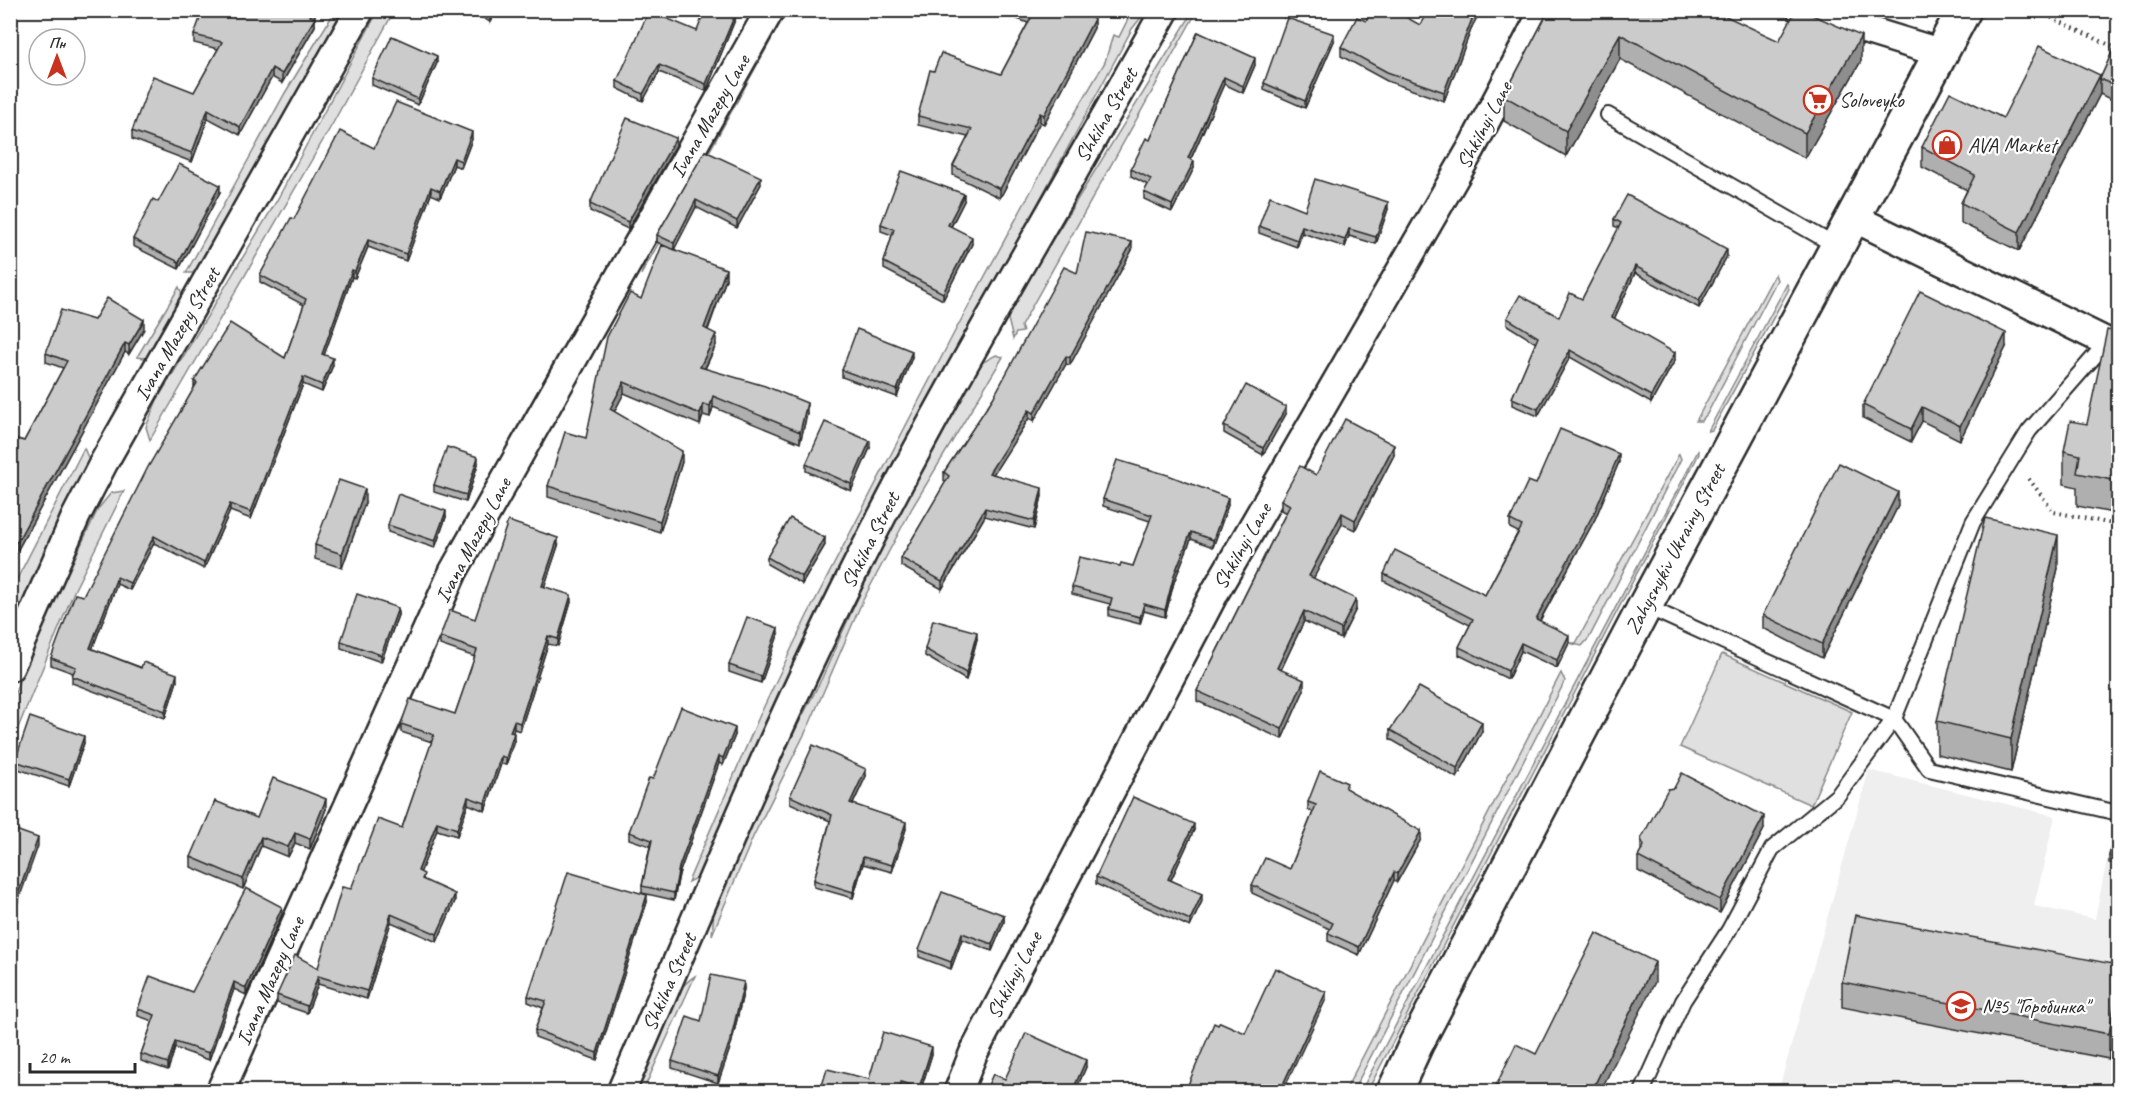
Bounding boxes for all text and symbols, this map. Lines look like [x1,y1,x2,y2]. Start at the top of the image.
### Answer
north arrow [27,27,87,87]
text: Пн [49,33,66,53]
street label: Ivana Mazepy Lane [664,49,756,182]
street label: Shkilna Street [1069,62,1144,166]
street label: Shkilnyi Lane [1450,75,1519,173]
supermarket icon: Soloveyko [1802,84,1834,116]
place label: Soloveyko [1839,87,1905,113]
shop icon: AVA Market [1931,129,1963,161]
place label: AVA Market [1968,132,2059,158]
street label: Ivana Mazepy Street [128,261,227,405]
street label: Zahysnykiv Ukrainy Street [1619,458,1732,639]
street label: Ivana Mazepy Lane [429,472,517,607]
street label: Shkilna Street [835,486,906,592]
street label: Shkilnyi Lane [1207,496,1278,594]
street label: Ivana Mazepy Lane [230,912,310,1049]
street label: Shkilnyi Lane [980,925,1049,1023]
street label: Shkilna Street [636,927,703,1035]
school or university icon: №5 "Горобинка" [1945,990,1977,1022]
place label: №5 "Горобинка" [1982,993,2093,1019]
scale bar [30,1036,135,1074]
text: 20 m [39,1046,72,1068]

